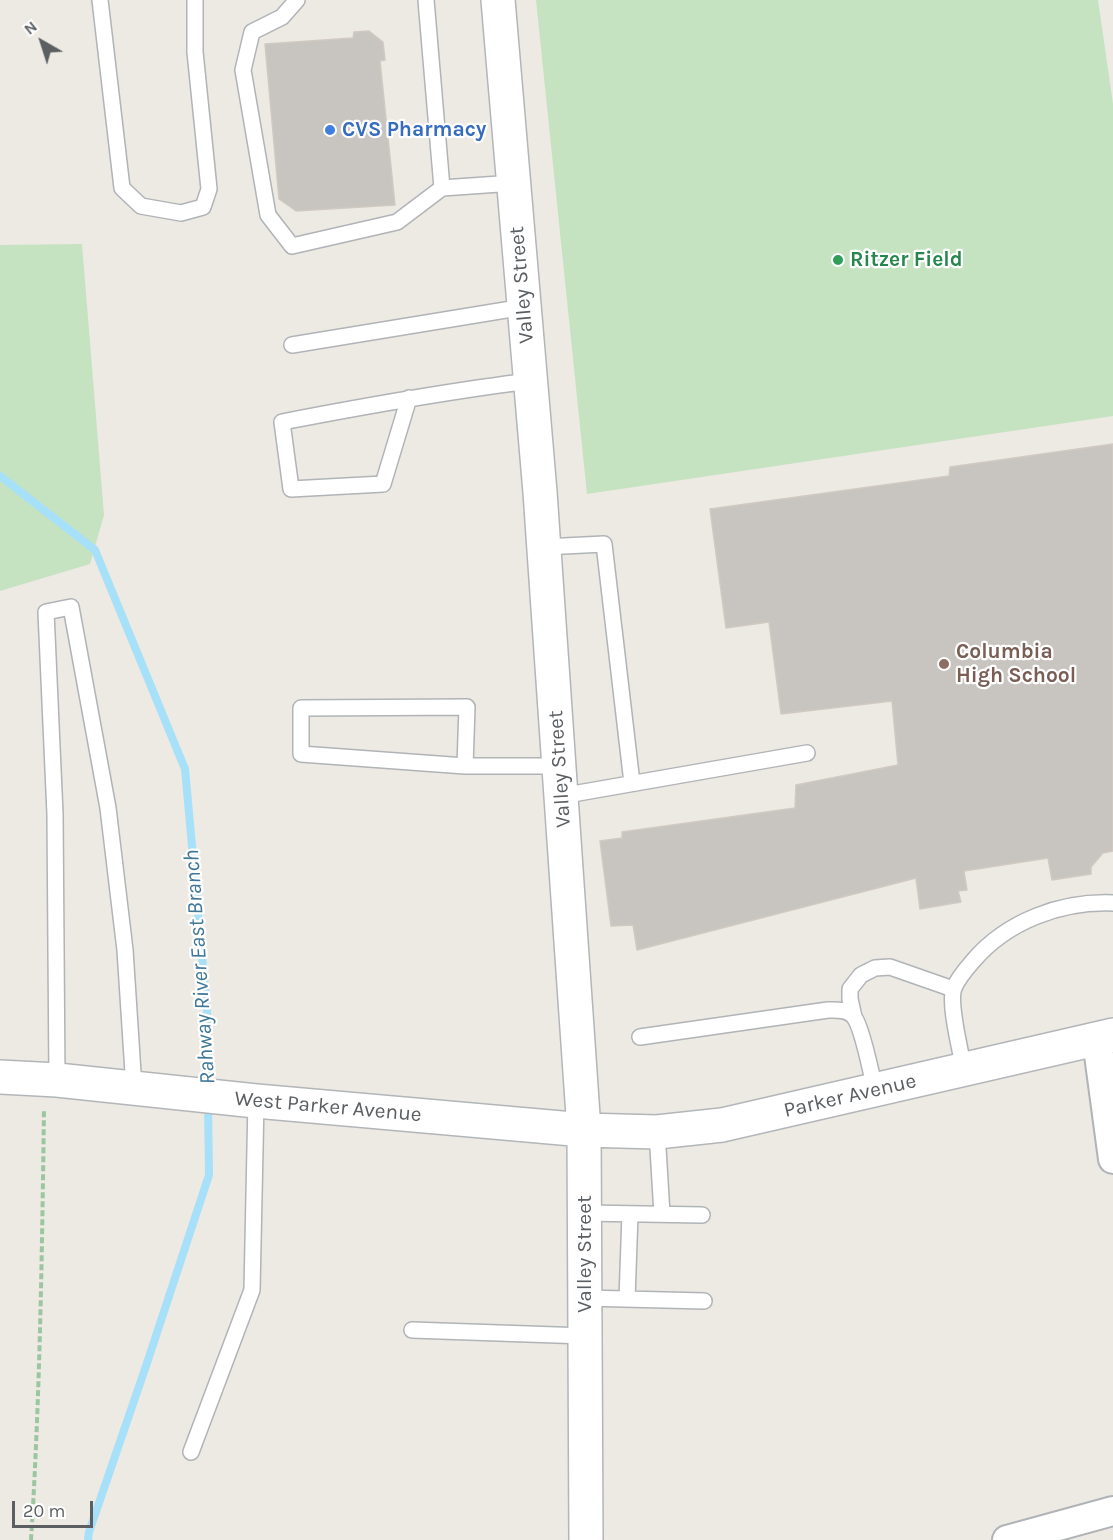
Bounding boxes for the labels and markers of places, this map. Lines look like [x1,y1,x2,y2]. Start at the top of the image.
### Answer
place label: CVS Pharmacy [342,117,486,143]
marker: CVS Pharmacy [323,123,337,137]
place label: Ritzer Field [850,247,963,273]
marker: Ritzer Field [831,253,845,267]
place label: Columbia High School [956,639,1076,689]
marker: Columbia High School [937,657,951,671]

